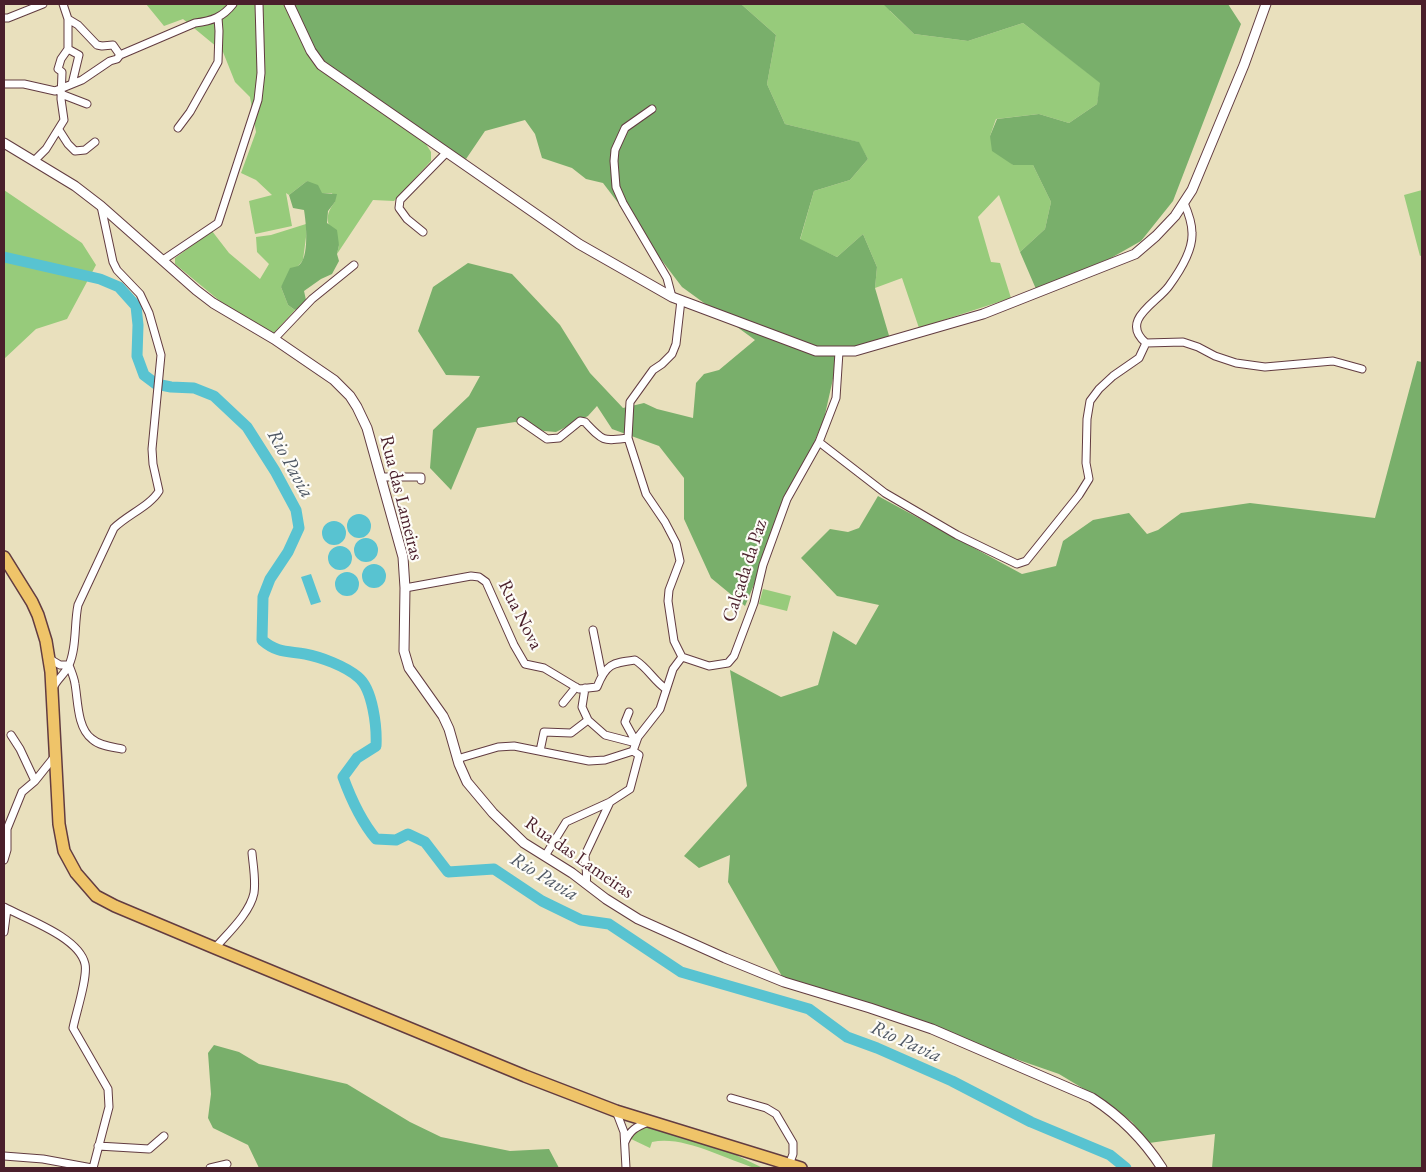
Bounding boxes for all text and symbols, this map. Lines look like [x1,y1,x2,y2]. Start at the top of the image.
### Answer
water label: Rio Pavia [261,425,319,503]
street label: Rua das Lameiras [374,433,428,563]
street label: Calçada da Paz [718,517,772,625]
street label: Rua Nova [493,577,547,653]
street label: Rua das Lameiras [520,812,638,904]
water label: Rio Pavia [506,847,582,907]
water label: Rio Pavia [867,1016,945,1068]

